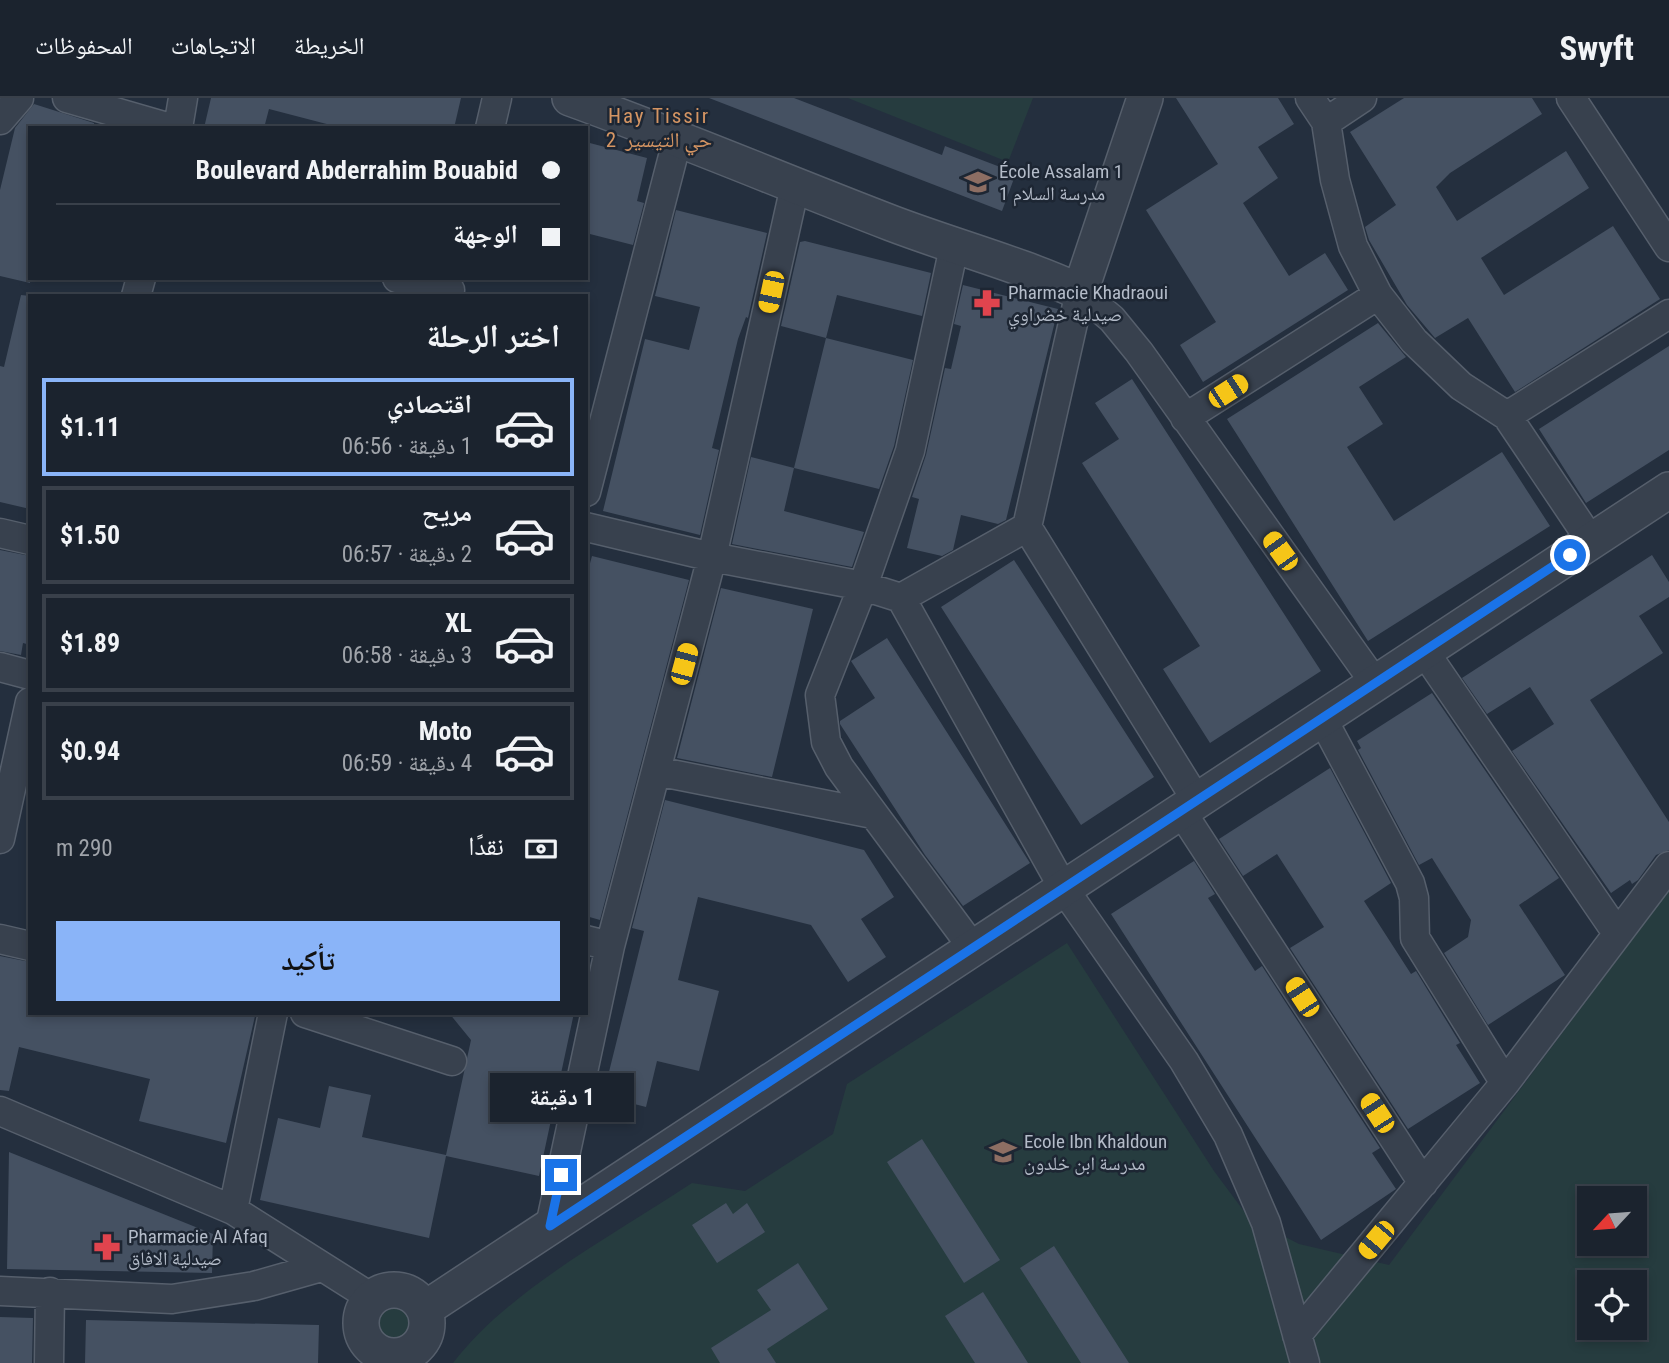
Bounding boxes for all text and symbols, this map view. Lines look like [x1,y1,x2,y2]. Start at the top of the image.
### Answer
text: Swyft [1559,29,1634,68]
text: المحفوظات [35,32,133,60]
text: الاتجاهات [171,32,256,60]
text: الخريطة [294,32,365,60]
district label: Hay Tissir 2 حي التيسير [606,104,712,156]
text: Boulevard Abderrahim Bouabid [196,155,518,185]
place label: École Assalam 1 مدرسة السلام 1 [999,160,1123,207]
school or university icon: École Assalam 1 مدرسة السلام 1 [963,167,993,197]
text: الوجهة [453,219,518,249]
car [757,269,786,315]
place label: Pharmacie Khadraoui صيدلية خضراوي [1008,281,1168,330]
pharmacy icon: Pharmacie Khadraoui صيدلية خضراوي [972,288,1002,318]
text: اختر الرحلة [426,317,560,355]
car [1205,371,1252,411]
text: اقتصادي [387,389,472,419]
icon: car [493,396,556,459]
text: $1.11 [60,412,120,442]
text: 1 دقيقة · 06:56 [342,433,472,460]
text: مريح [422,497,472,527]
icon: car [493,504,556,567]
text: $1.50 [60,520,120,550]
car [1260,528,1301,574]
route start [1554,539,1586,571]
text: 2 دقيقة · 06:57 [342,541,472,568]
text: XL [445,608,472,638]
icon: car [493,612,556,675]
text: $1.89 [60,628,120,658]
car [669,641,700,687]
text: 3 دقيقة · 06:58 [342,642,472,669]
text: Moto [419,716,472,746]
icon: car [493,720,556,783]
text: $0.94 [60,736,120,766]
text: 4 دقيقة · 06:59 [342,750,472,777]
icon: cash [522,830,560,868]
text: نقدًا [468,831,504,861]
text: 290 m [56,835,113,862]
button: تأكيد [56,921,560,1001]
car [1282,974,1323,1020]
callout: 1 دقيقة [489,1074,633,1122]
text: 1 دقيقة [529,1084,595,1111]
car [1357,1090,1398,1136]
place label: Ecole Ibn Khaldoun مدرسة ابن خلدون [1024,1130,1167,1175]
school or university icon: Ecole Ibn Khaldoun مدرسة ابن خلدون [988,1137,1018,1167]
route end [545,1159,577,1191]
north arrow [1577,1186,1647,1256]
map controls [1577,1186,1647,1340]
car [1355,1217,1398,1263]
place label: Pharmacie Al Afaq صيدلية الافاق [128,1225,268,1270]
pharmacy icon: Pharmacie Al Afaq صيدلية الافاق [92,1232,122,1262]
button: locate [1577,1270,1647,1340]

